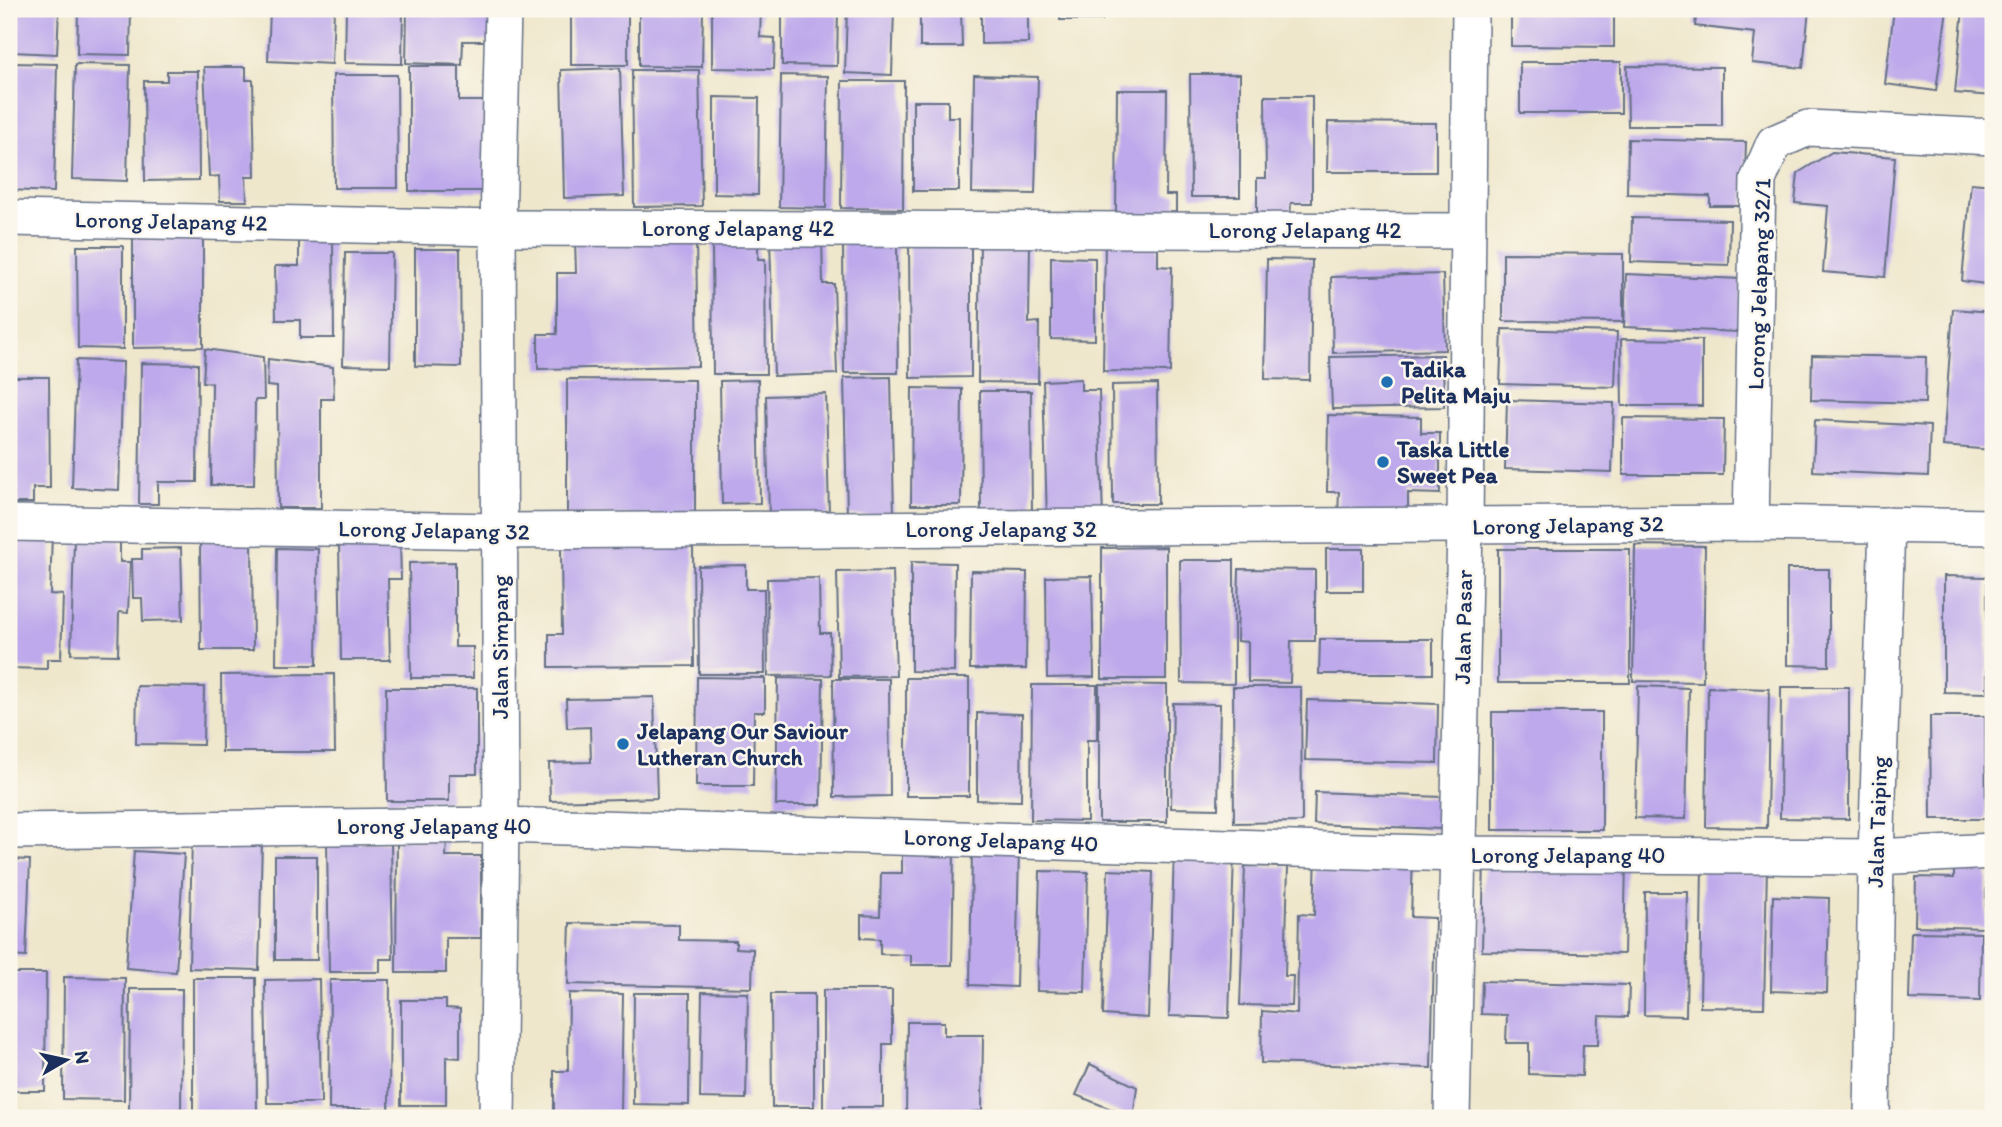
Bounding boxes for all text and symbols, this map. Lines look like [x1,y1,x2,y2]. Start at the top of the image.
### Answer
street label: Lorong Jelapang 32/1 [1741,177,1777,390]
street label: Lorong Jelapang 42 [74,205,268,237]
street label: Lorong Jelapang 42 [642,214,834,242]
street label: Lorong Jelapang 42 [1209,216,1401,244]
place label: Tadika Pelita Maju [1400,355,1511,409]
marker: Tadika Pelita Maju [1379,374,1395,390]
place label: Taska Little Sweet Pea [1396,435,1509,489]
marker: Taska Little Sweet Pea [1375,454,1391,470]
street label: Lorong Jelapang 32 [1472,509,1664,541]
street label: Lorong Jelapang 32 [338,514,530,546]
street label: Lorong Jelapang 32 [905,515,1097,543]
street label: Jalan Pasar [1448,569,1478,685]
street label: Jalan Simpang [486,575,514,719]
place label: Jelapang Our Saviour Lutheran Church [636,717,849,771]
marker: Jelapang Our Saviour Lutheran Church [615,736,631,752]
street label: Jalan Taiping [1861,756,1893,888]
street label: Lorong Jelapang 40 [337,812,531,840]
street label: Lorong Jelapang 40 [903,823,1099,857]
street label: Lorong Jelapang 40 [1471,841,1665,869]
north arrow [32,1026,102,1096]
text: N [70,1049,95,1066]

